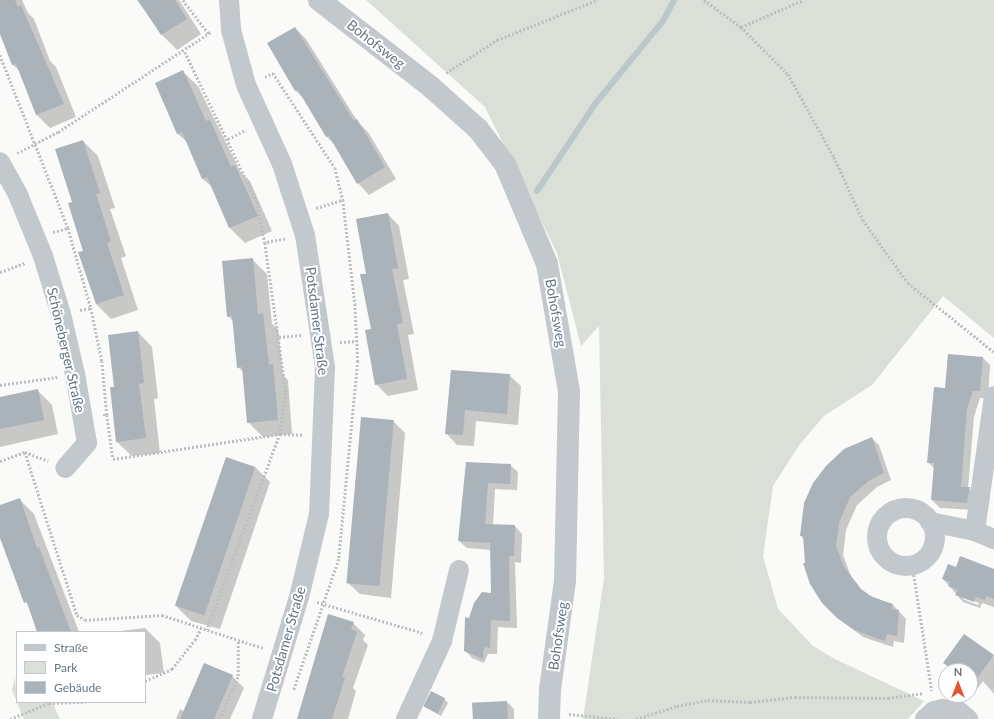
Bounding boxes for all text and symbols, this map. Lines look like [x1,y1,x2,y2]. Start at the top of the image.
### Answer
street label: Bohofsweg [344,16,408,72]
street label: Potsdamer Straße [302,266,332,376]
street label: Bohofsweg [542,278,570,348]
street label: Schöneberger Straße [43,286,89,414]
street label: Potsdamer Straße [263,584,309,694]
street label: Bohofsweg [545,601,571,671]
legend [16,631,146,703]
text: Straße [54,640,88,655]
text: Park [54,660,77,675]
north arrow [938,663,978,703]
text: N [954,665,962,678]
text: Gebäude [54,680,101,695]

